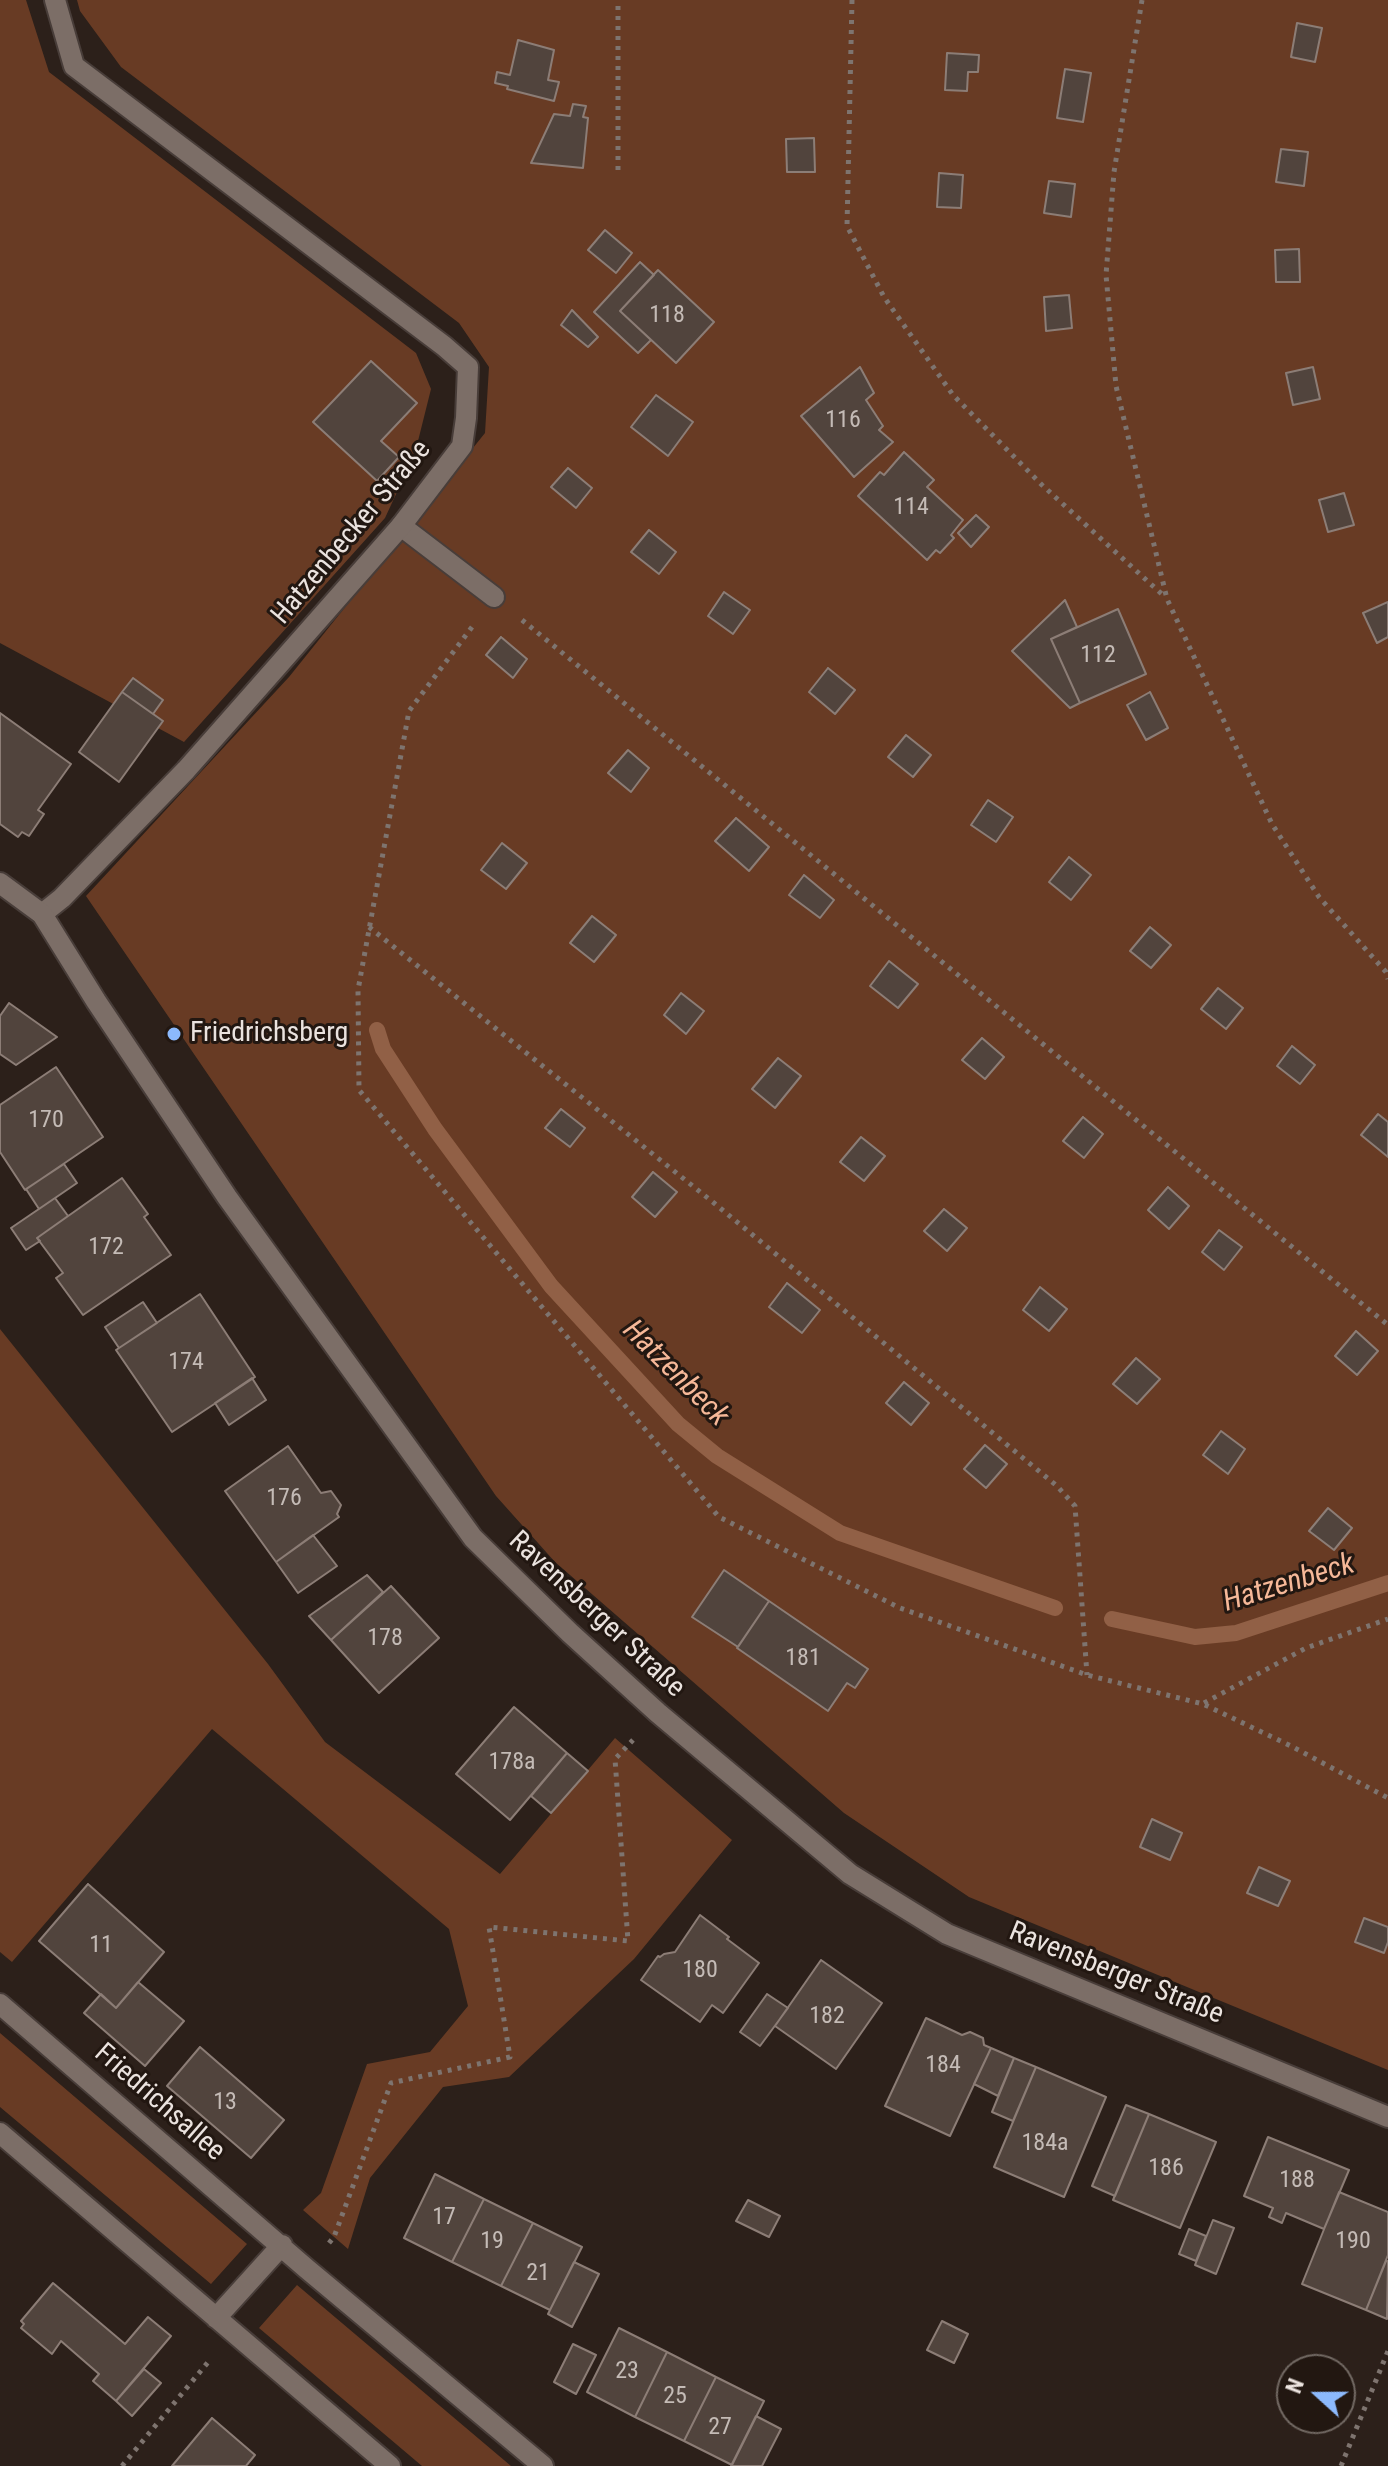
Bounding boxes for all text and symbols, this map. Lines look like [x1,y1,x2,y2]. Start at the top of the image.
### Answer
house number: 118 [649,302,685,330]
house number: 116 [825,407,861,435]
street label: Hatzenbecker Straße [265,434,439,632]
house number: 114 [893,494,929,522]
house number: 112 [1080,642,1116,670]
place label: Friedrichsberg [190,1017,348,1051]
marker: Friedrichsberg [165,1025,183,1043]
house number: 170 [28,1107,64,1135]
house number: 172 [88,1234,124,1262]
water label: Hatzenbeck [614,1313,736,1435]
house number: 174 [168,1349,204,1377]
house number: 176 [266,1485,302,1513]
street label: Ravensberger Straße [501,1525,691,1705]
water label: Hatzenbeck [1219,1547,1359,1621]
house number: 178 [367,1625,403,1653]
house number: 181 [785,1645,821,1673]
house number: 178a [488,1749,536,1777]
street label: Ravensberger Straße [1004,1916,1228,2032]
house number: 11 [89,1932,113,1960]
house number: 180 [682,1957,718,1985]
house number: 182 [809,2003,845,2031]
street label: Friedrichsallee [87,2037,231,2169]
house number: 184 [925,2052,961,2080]
house number: 13 [213,2089,237,2117]
house number: 184a [1021,2130,1069,2158]
house number: 186 [1148,2155,1184,2183]
house number: 188 [1279,2167,1315,2195]
house number: 17 [432,2204,456,2232]
house number: 19 [480,2228,504,2256]
house number: 190 [1335,2228,1371,2256]
house number: 21 [526,2260,550,2288]
north arrow [1276,2354,1356,2434]
house number: 23 [615,2358,639,2386]
text: N [1281,2375,1309,2397]
house number: 25 [663,2383,687,2411]
house number: 27 [708,2414,732,2442]

